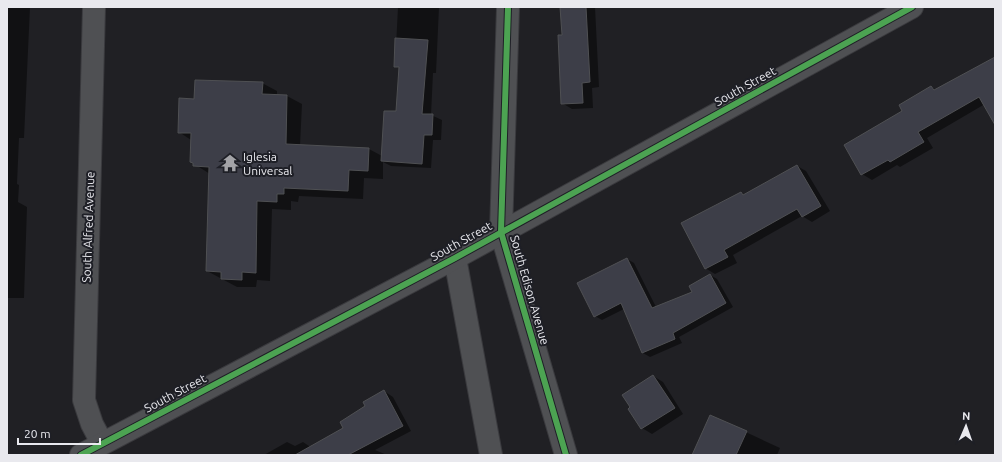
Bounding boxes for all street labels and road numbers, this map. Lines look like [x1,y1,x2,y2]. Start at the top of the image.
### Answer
street label: South Street [712,64,778,108]
street label: South Alfred Avenue [80,171,96,283]
street label: South Street [428,219,494,263]
street label: South Edison Avenue [508,234,552,346]
street label: South Street [142,371,208,415]

